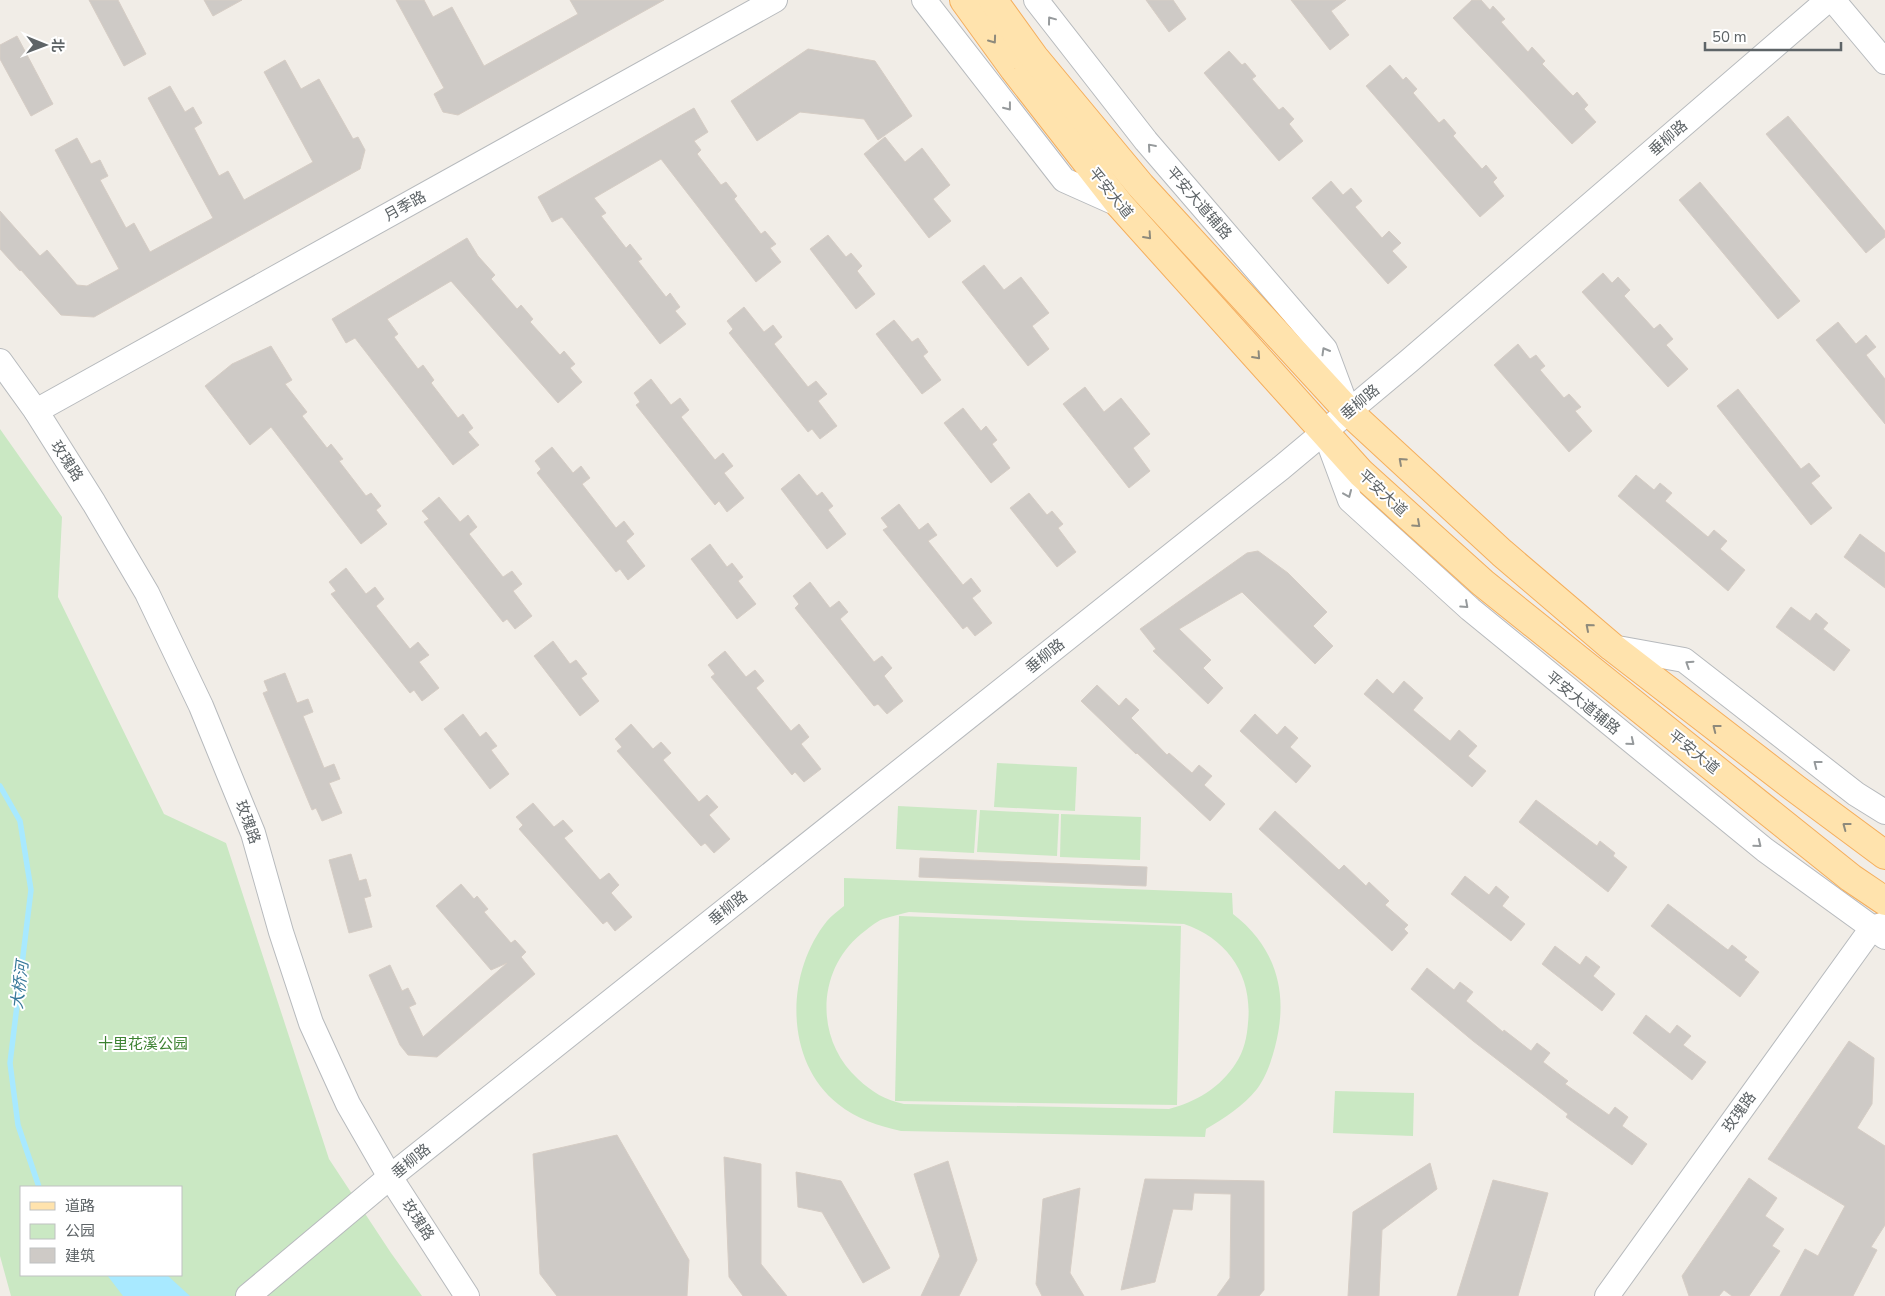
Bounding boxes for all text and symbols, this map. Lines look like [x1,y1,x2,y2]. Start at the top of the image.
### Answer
one-way arrow [1048,17,1056,26]
north arrow [20,20,70,70]
scale bar [1705,20,1841,52]
text: 50 m [1712,27,1747,47]
one-way arrow [987,34,996,43]
text: 北 [48,38,67,52]
one-way arrow [1002,101,1010,110]
street label: 垂柳路 [1644,116,1692,160]
one-way arrow [1148,144,1157,153]
street label: 平安大道辅路 [1162,162,1236,244]
street label: 平安大道 [1084,163,1138,223]
street label: 月季路 [380,186,430,226]
one-way arrow [1142,230,1151,239]
one-way arrow [1321,347,1331,356]
one-way arrow [1251,351,1260,360]
street label: 垂柳路 [1336,380,1384,424]
street label: 玫瑰路 [46,437,88,485]
one-way arrow [1398,458,1407,467]
street label: 平安大道 [1354,465,1412,521]
one-way arrow [1342,489,1353,498]
one-way arrow [1412,518,1421,527]
one-way arrow [1460,599,1469,608]
one-way arrow [1585,624,1594,633]
street label: 垂柳路 [1021,634,1069,678]
one-way arrow [1685,661,1694,671]
street label: 平安大道辅路 [1542,667,1624,739]
street label: 平安大道 [1664,725,1724,779]
one-way arrow [1713,725,1722,733]
one-way arrow [1626,736,1635,745]
one-way arrow [1814,761,1823,769]
street label: 玫瑰路 [231,797,265,847]
one-way arrow [1842,823,1852,832]
one-way arrow [1752,838,1761,847]
street label: 垂柳路 [704,886,752,930]
water label: 大桥河 [6,957,34,1010]
park label: 十里花溪公园 [98,1034,188,1054]
street label: 玫瑰路 [1718,1088,1760,1136]
street label: 垂柳路 [387,1139,435,1183]
legend [20,1186,182,1276]
text: 道路 [65,1196,95,1216]
street label: 玫瑰路 [397,1196,439,1244]
text: 公园 [65,1221,95,1241]
text: 建筑 [65,1246,95,1266]

